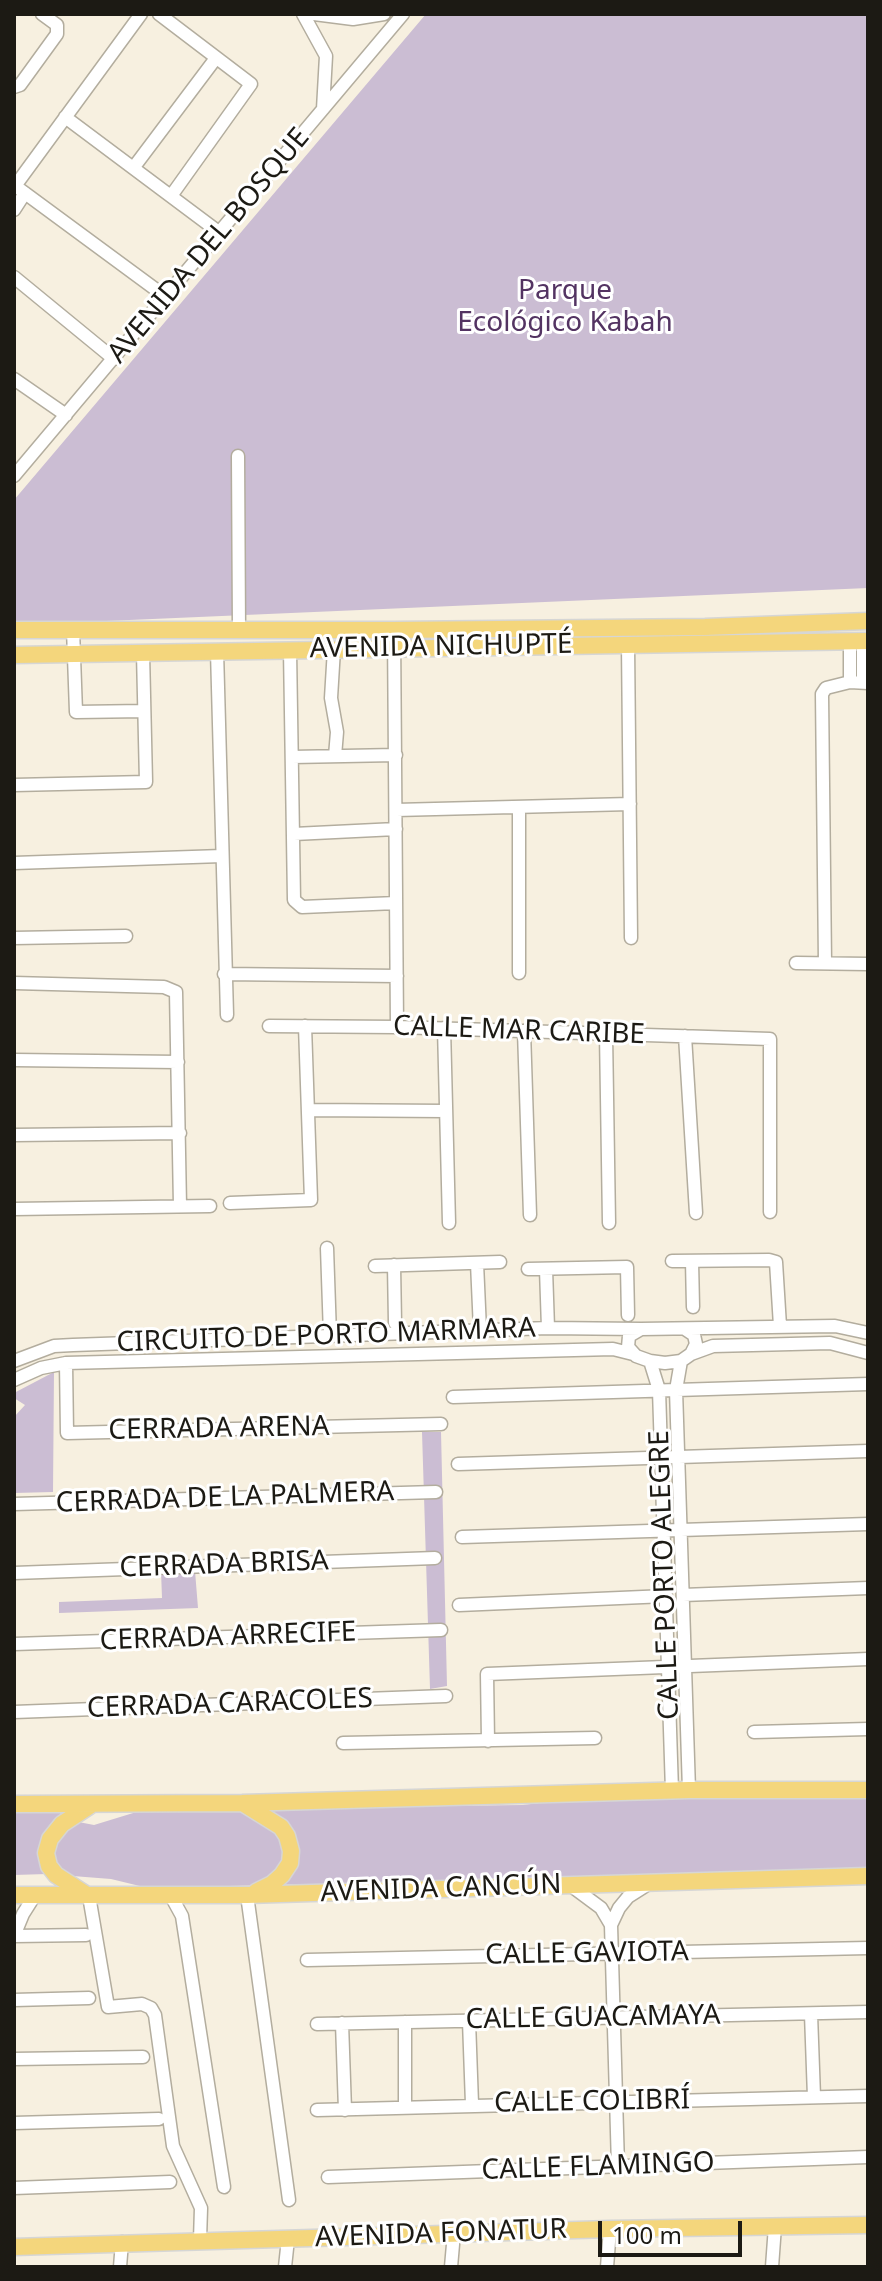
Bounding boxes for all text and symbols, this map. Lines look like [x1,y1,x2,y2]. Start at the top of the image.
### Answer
street label: AVENIDA DEL BOSQUE [101,122,317,370]
park label: Parque Ecológico Kabah [457,274,673,340]
street label: AVENIDA NICHUPTÉ [309,628,573,666]
street label: CALLE MAR CARIBE [392,1010,646,1052]
street label: CIRCUITO DE PORTO MARMARA [116,1312,536,1360]
street label: CERRADA ARENA [108,1410,330,1448]
street label: CALLE PORTO ALEGRE [643,1430,687,1720]
street label: CERRADA DE LA PALMERA [55,1475,395,1521]
street label: CERRADA BRISA [119,1545,329,1585]
street label: CERRADA ARRECIFE [99,1616,357,1658]
street label: CERRADA CARACOLES [87,1682,373,1726]
street label: AVENIDA CANCÚN [320,1868,562,1910]
street label: CALLE GAVIOTA [485,1935,689,1973]
street label: CALLE GUACAMAYA [465,1999,721,2037]
street label: CALLE COLIBRÍ [494,2083,690,2121]
street label: CALLE FLAMINGO [481,2146,715,2188]
scale bar [602,2205,746,2255]
street label: AVENIDA FONATUR [314,2213,568,2255]
text: 100 m [612,2218,682,2251]

